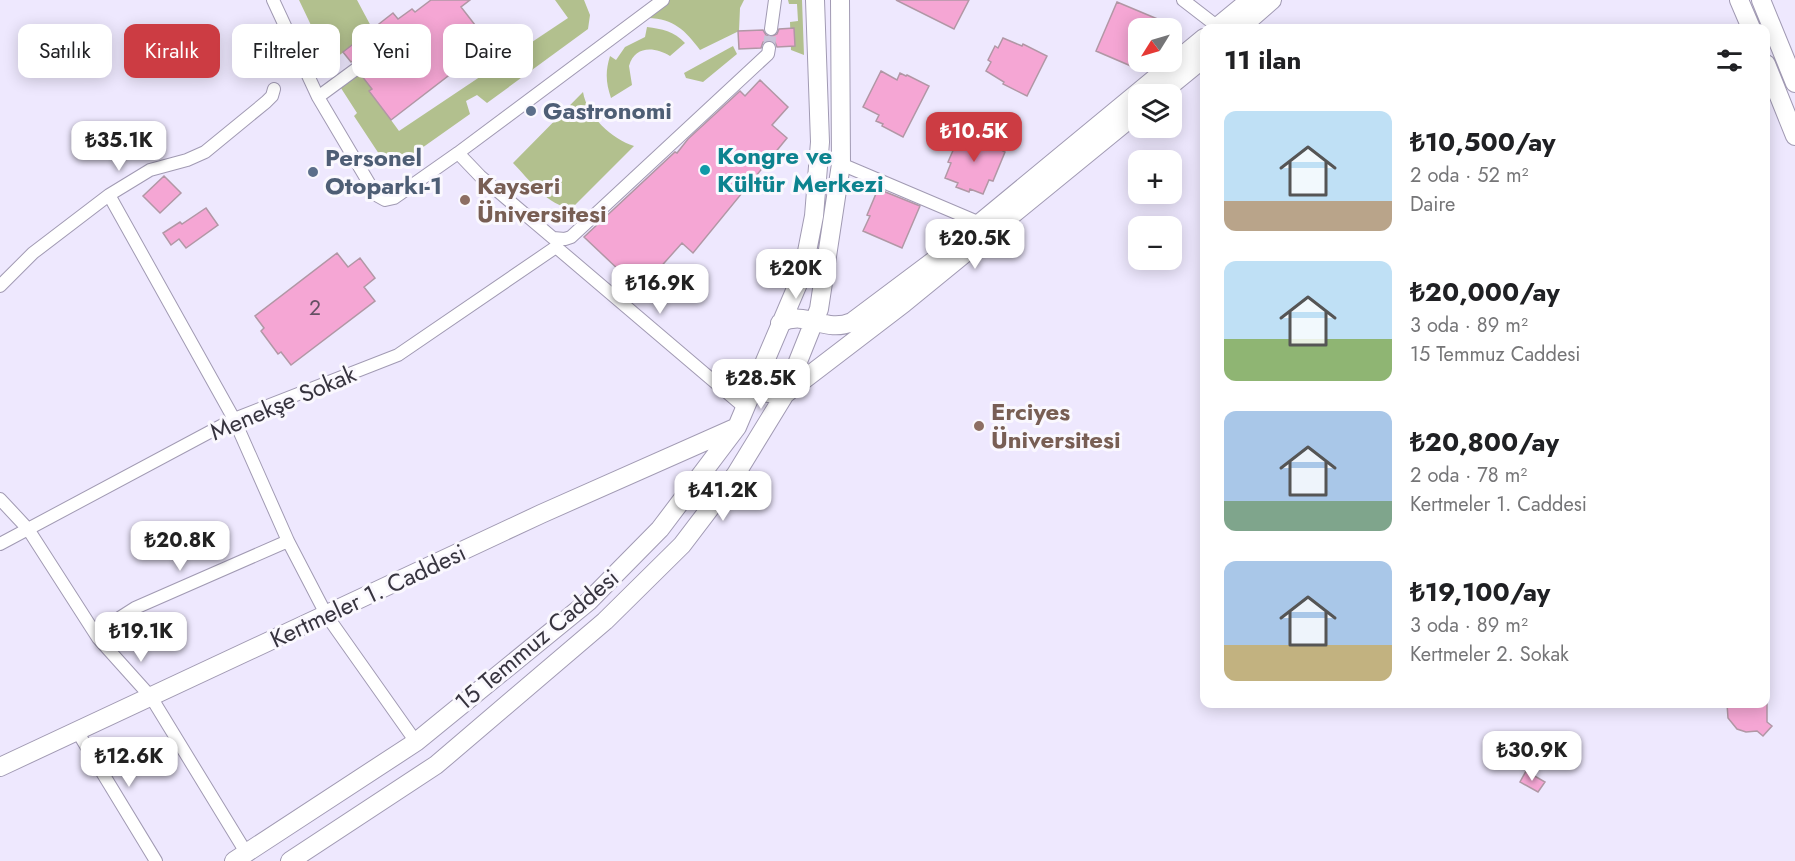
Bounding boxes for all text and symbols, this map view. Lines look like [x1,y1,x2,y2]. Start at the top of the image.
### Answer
north arrow [1128,18,1182,72]
map controls [1128,18,1182,270]
chip: Satılık [18,24,112,78]
chip: Kiralık [124,24,220,78]
chip: Filtreler [232,24,340,78]
chip: Yeni [352,24,431,78]
chip: Daire [443,24,533,78]
text: 11 ilan [1224,41,1301,79]
icon: filters [1713,44,1746,77]
button: layers [1128,84,1182,138]
place label: Gastronomi [543,93,672,128]
marker: Gastronomi [524,104,538,118]
pin: ₺10.5K [925,112,1023,163]
text: ₺10.5K [940,117,1008,146]
pin: ₺35.1K [70,121,168,172]
text: ₺10,500/ay [1410,123,1556,161]
text: ₺35.1K [85,126,153,155]
icon: home [1272,135,1344,207]
place label: Kongre ve Kültür Merkezi [717,138,884,201]
place label: Personel Otoparkı-1 [325,140,442,203]
button: + [1128,150,1182,204]
text: 2 oda · 52 m² [1410,161,1529,190]
marker: Kongre ve Kültür Merkezi [698,163,712,177]
marker: Personel Otoparkı-1 [306,165,320,179]
place label: Kayseri Üniversitesi [477,168,607,231]
text: Daire [1410,190,1455,219]
marker: Kayseri Üniversitesi [458,193,472,207]
button: − [1128,216,1182,270]
pin: ₺20.5K [926,219,1024,270]
text: ₺20.5K [939,224,1011,253]
pin: ₺20K [760,249,832,300]
text: ₺20K [770,254,822,283]
pin: ₺16.9K [611,264,709,315]
text: ₺16.9K [626,269,694,298]
text: ₺20,000/ay [1410,273,1560,311]
icon: home [1272,285,1344,357]
house number: 2 [309,293,321,323]
text: 3 oda · 89 m² [1410,311,1528,340]
text: 15 Temmuz Caddesi [1410,340,1580,369]
street label: Menekşe Sokak [204,356,362,449]
pin: ₺28.5K [712,359,810,410]
text: ₺28.5K [726,364,796,393]
place label: Erciyes Üniversitesi [991,394,1121,457]
marker: Erciyes Üniversitesi [972,419,986,433]
text: ₺20,800/ay [1410,423,1559,461]
icon: home [1272,435,1344,507]
text: 2 oda · 78 m² [1410,461,1527,490]
pin: ₺41.2K [674,471,772,522]
text: ₺41.2K [688,476,758,505]
text: Kertmeler 1. Caddesi [1410,490,1587,519]
pin: ₺20.8K [131,521,229,572]
text: ₺20.8K [145,526,215,555]
street label: Kertmeler 1. Caddesi [264,535,471,656]
street label: 15 Temmuz Caddesi [447,560,626,719]
text: ₺19,100/ay [1410,573,1550,611]
icon: home [1272,585,1344,657]
text: 3 oda · 89 m² [1410,611,1528,640]
pin: ₺19.1K [92,612,190,663]
text: ₺19.1K [109,617,173,646]
text: Kertmeler 2. Sokak [1410,640,1569,669]
pin: ₺30.9K [1483,731,1581,782]
text: ₺30.9K [1497,736,1567,765]
pin: ₺12.6K [80,737,178,788]
text: ₺12.6K [95,742,163,771]

